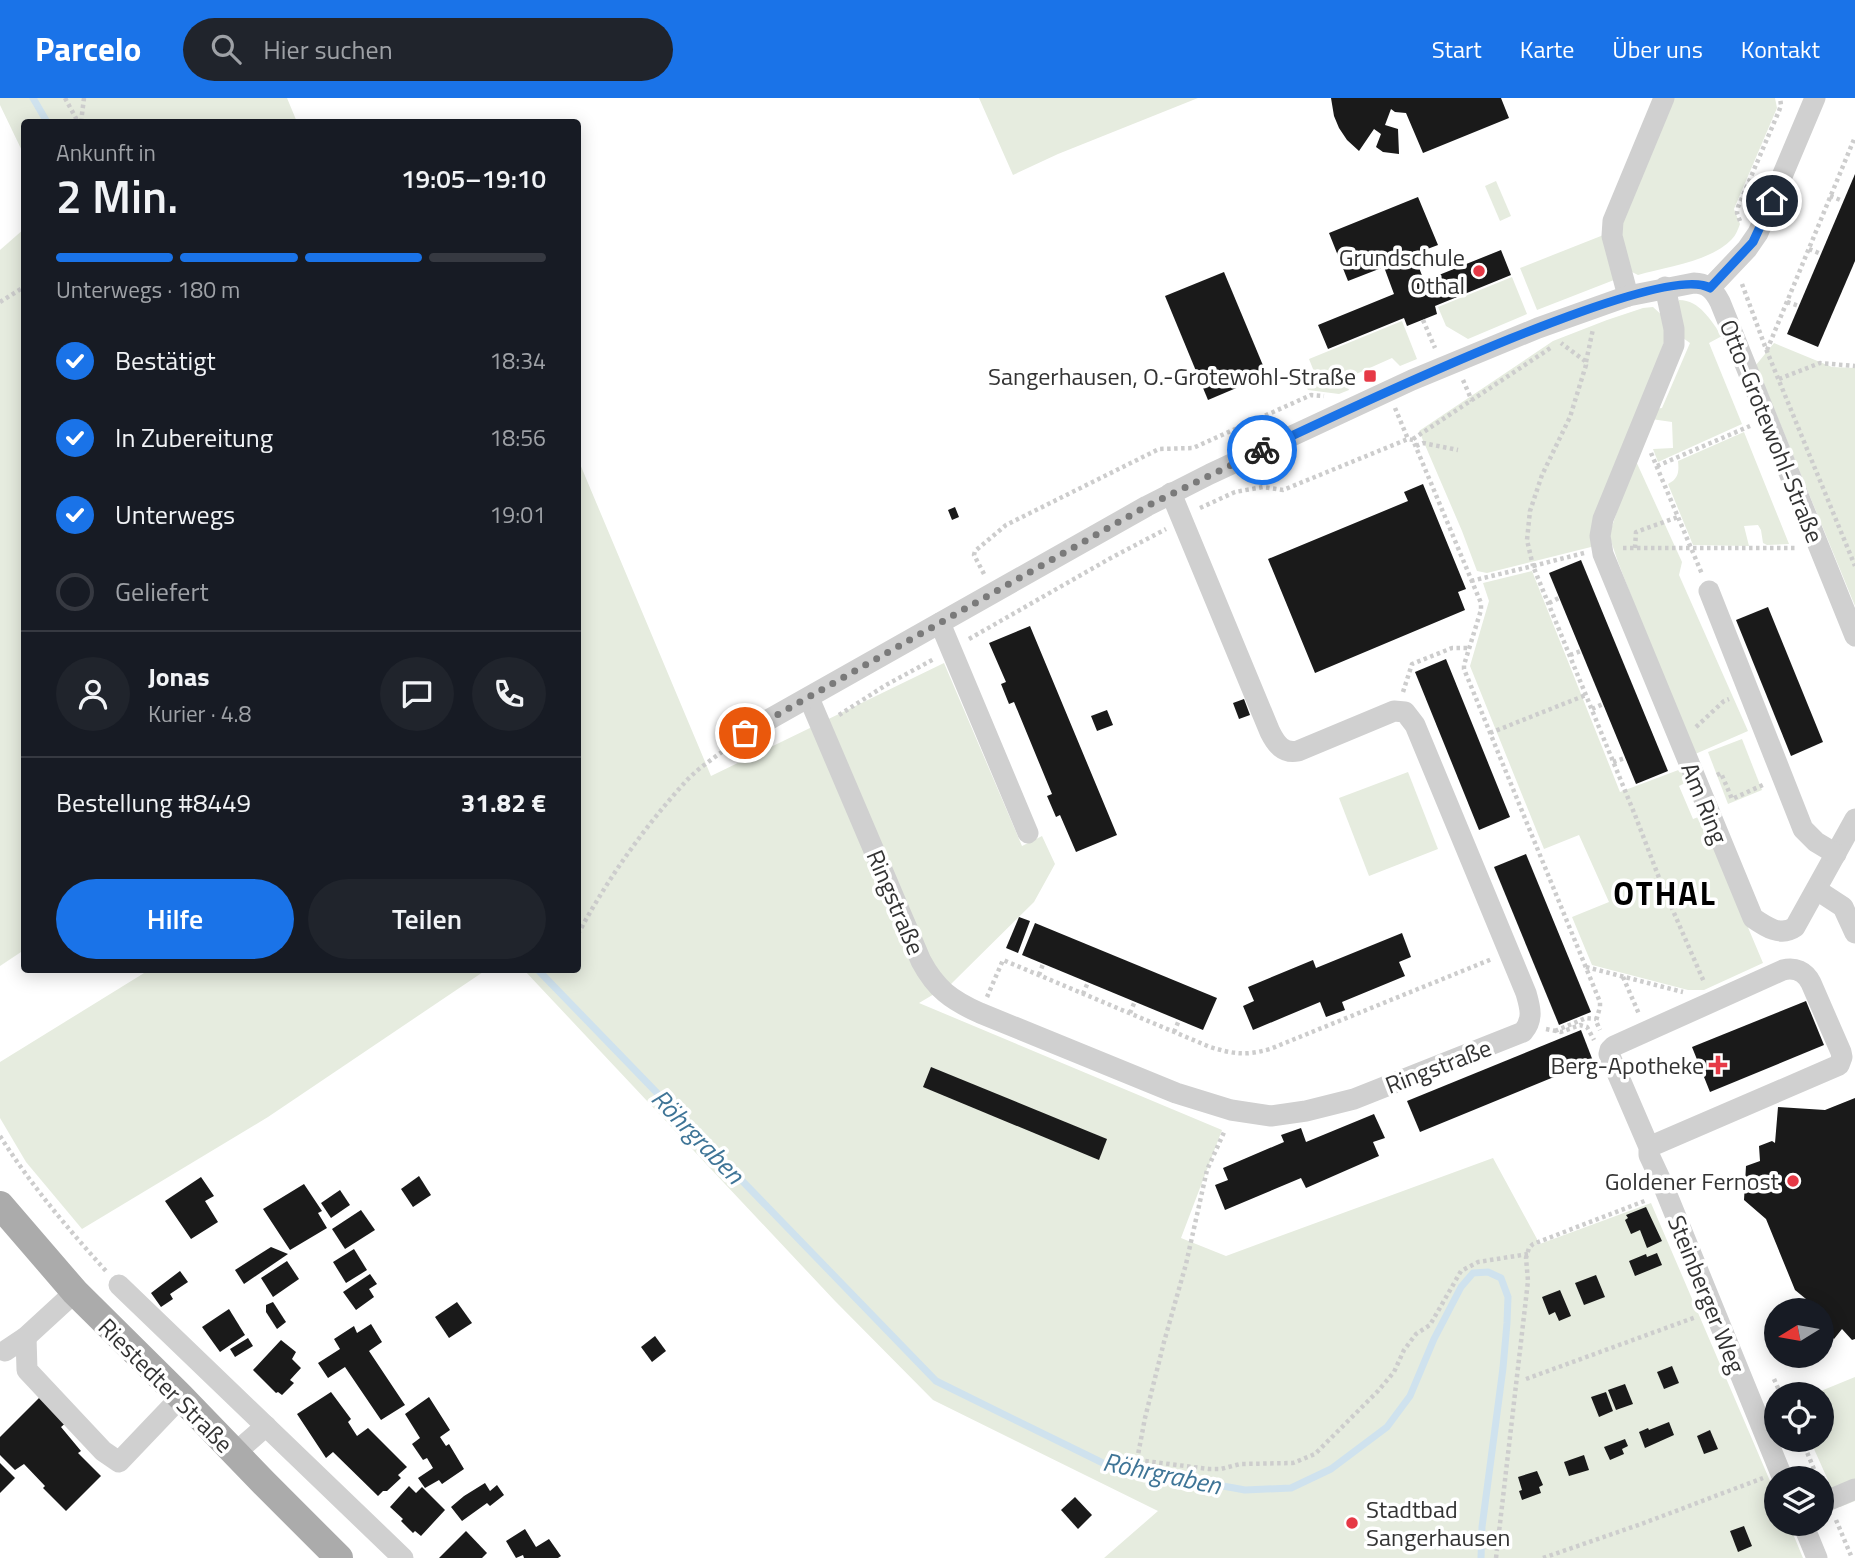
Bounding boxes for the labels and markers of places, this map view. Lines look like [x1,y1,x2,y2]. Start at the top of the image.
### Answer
pin [1742,171,1802,231]
place label: Grundschule Othal [1339,239,1465,303]
marker: Grundschule Othal [1471,263,1487,279]
place label: Sangerhausen, O.-Grotewohl-Straße [988,358,1356,394]
marker: Sangerhausen, O.-Grotewohl-Straße [1362,368,1378,384]
pin [715,703,775,763]
place label: Berg-Apotheke [1550,1047,1704,1083]
marker: Berg-Apotheke [1710,1057,1726,1073]
place label: Goldener Fernost [1605,1163,1780,1199]
marker: Goldener Fernost [1785,1173,1801,1189]
place label: Stadtbad Sangerhausen [1366,1491,1511,1555]
marker: Stadtbad Sangerhausen [1344,1515,1360,1531]

